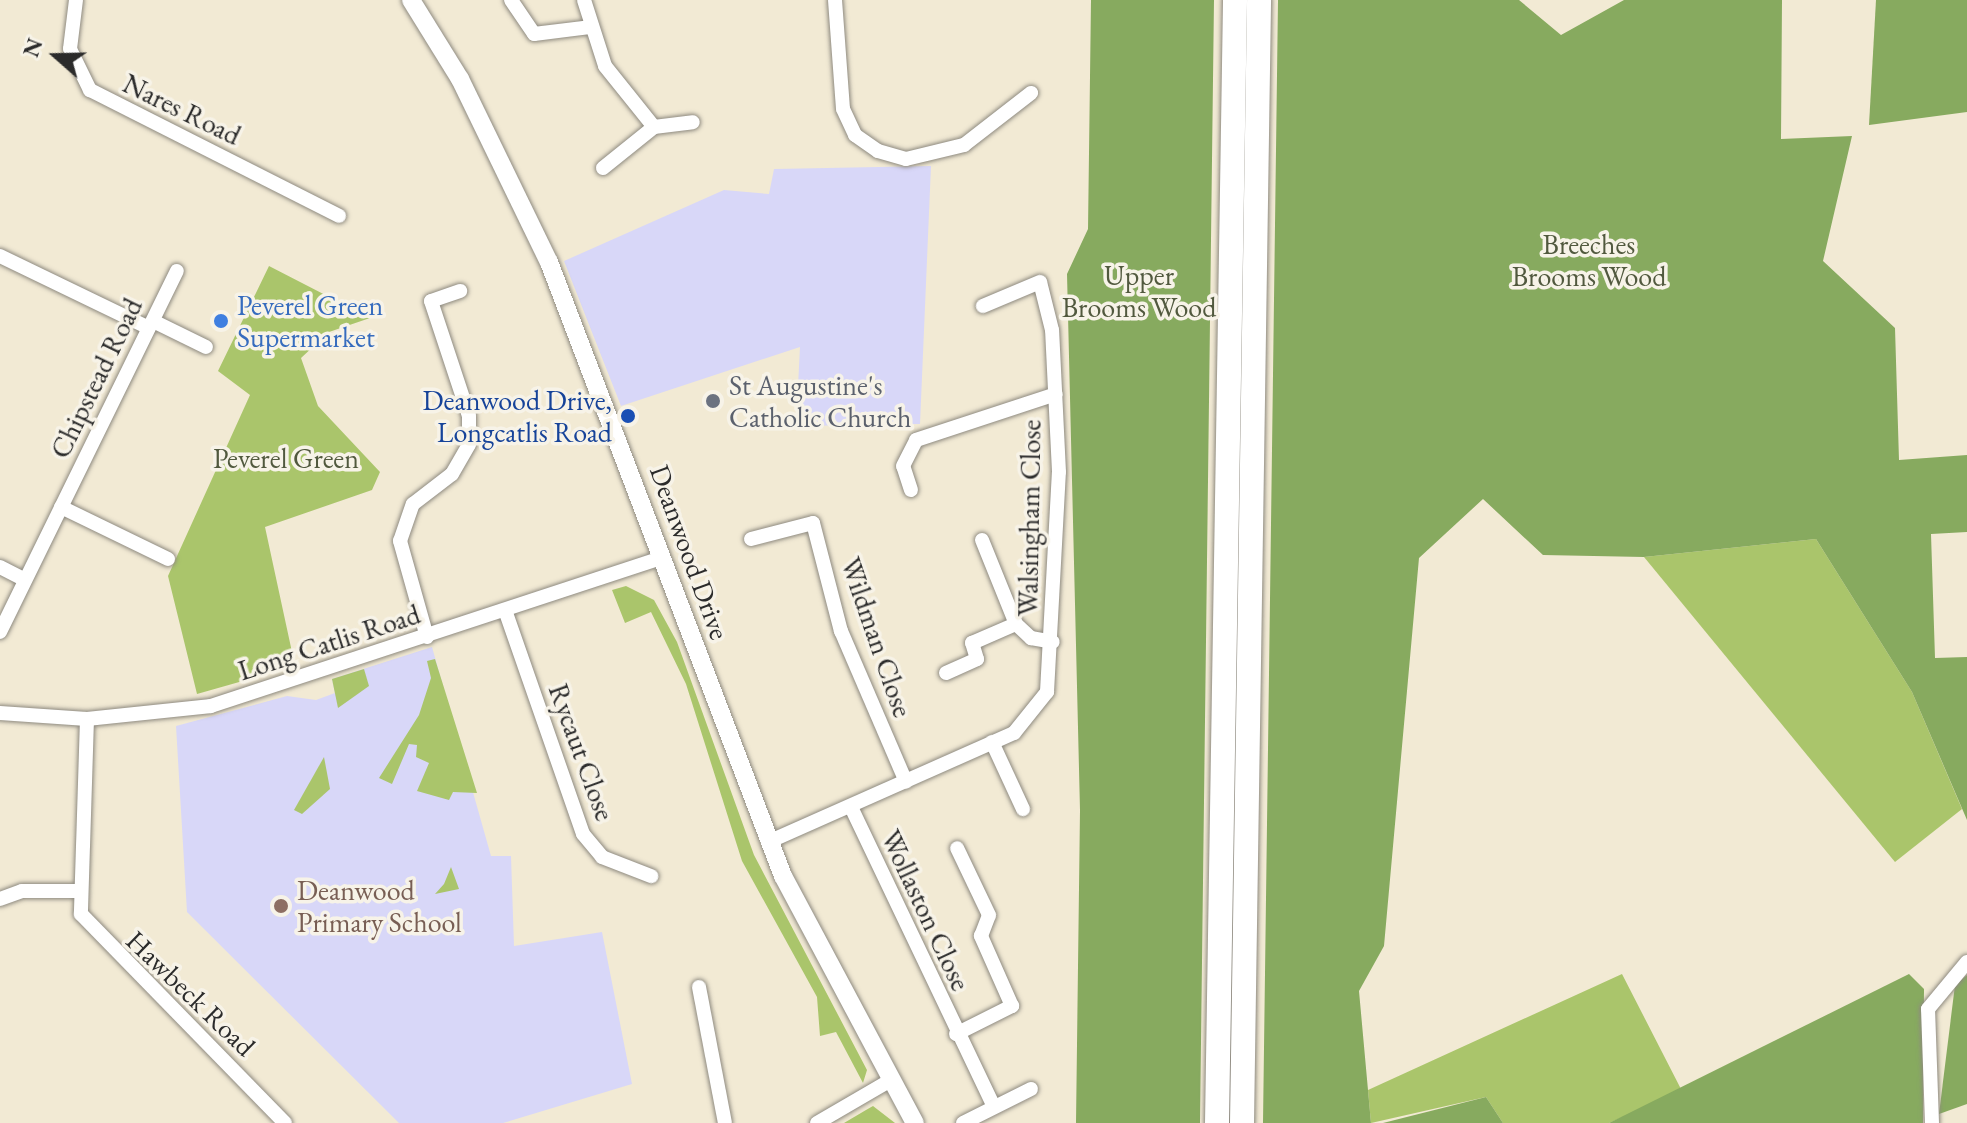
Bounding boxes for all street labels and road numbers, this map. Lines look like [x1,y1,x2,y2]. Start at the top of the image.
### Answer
street label: Nares Road [118,66,246,152]
street label: Chipstead Road [43,292,149,464]
street label: Walsingham Close [1010,419,1048,617]
street label: Deanwood Drive [643,460,737,644]
street label: Wildman Close [834,553,920,721]
street label: Long Catlis Road [234,597,424,687]
street label: Rycaut Close [542,679,622,825]
street label: Wollaston Close [874,824,978,996]
street label: Hawbeck Road [120,923,262,1063]

